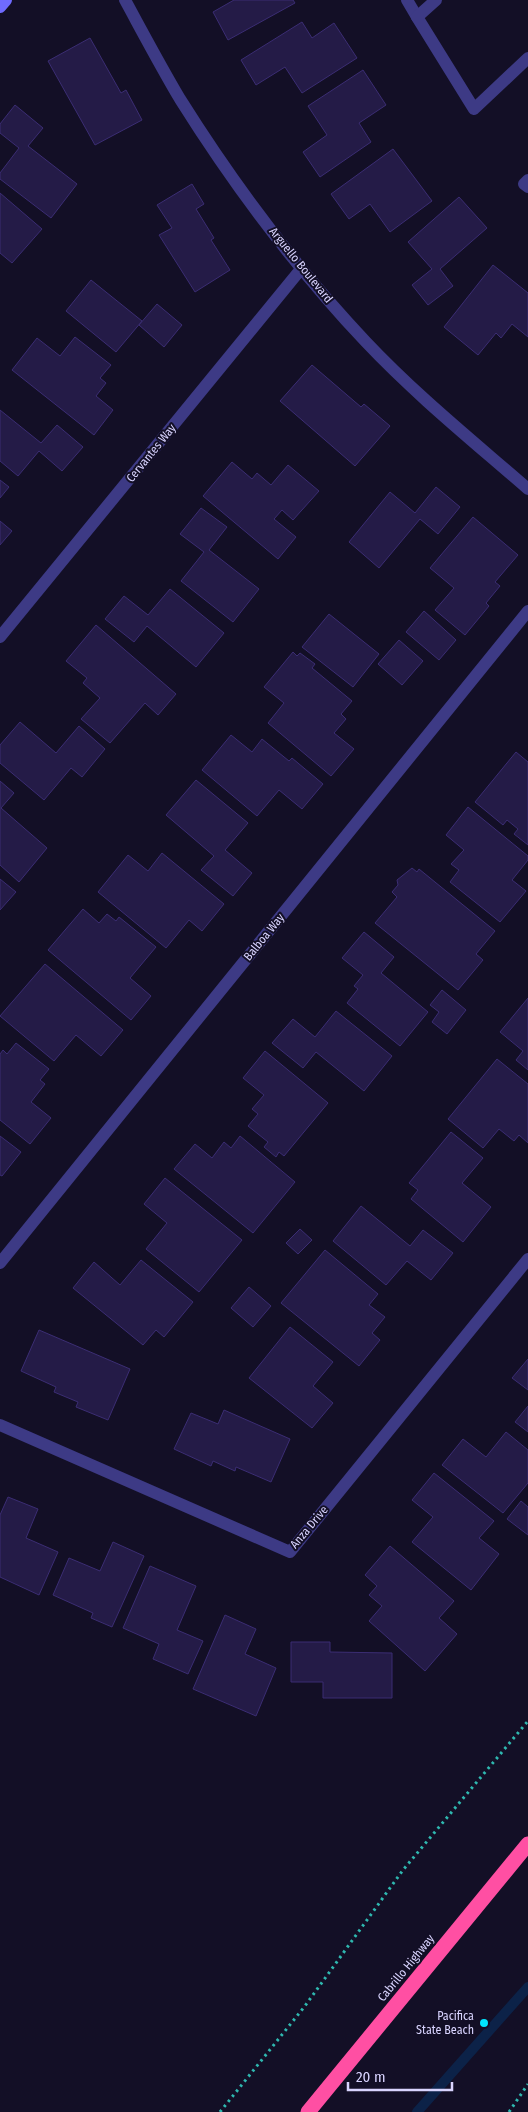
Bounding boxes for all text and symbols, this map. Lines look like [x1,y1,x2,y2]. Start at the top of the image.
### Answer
street label: Arguello Boulevard [266,224,336,306]
street label: Cervantes Way [123,421,179,485]
street label: Balboa Way [241,910,288,963]
street label: Anza Drive [287,1503,331,1551]
street label: Cabrillo Highway [375,1931,438,2004]
place label: Pacifica State Beach [416,2009,474,2037]
marker: Pacifica State Beach [478,2017,490,2029]
scale bar [348,2060,452,2092]
text: 20 m [356,2068,386,2086]

